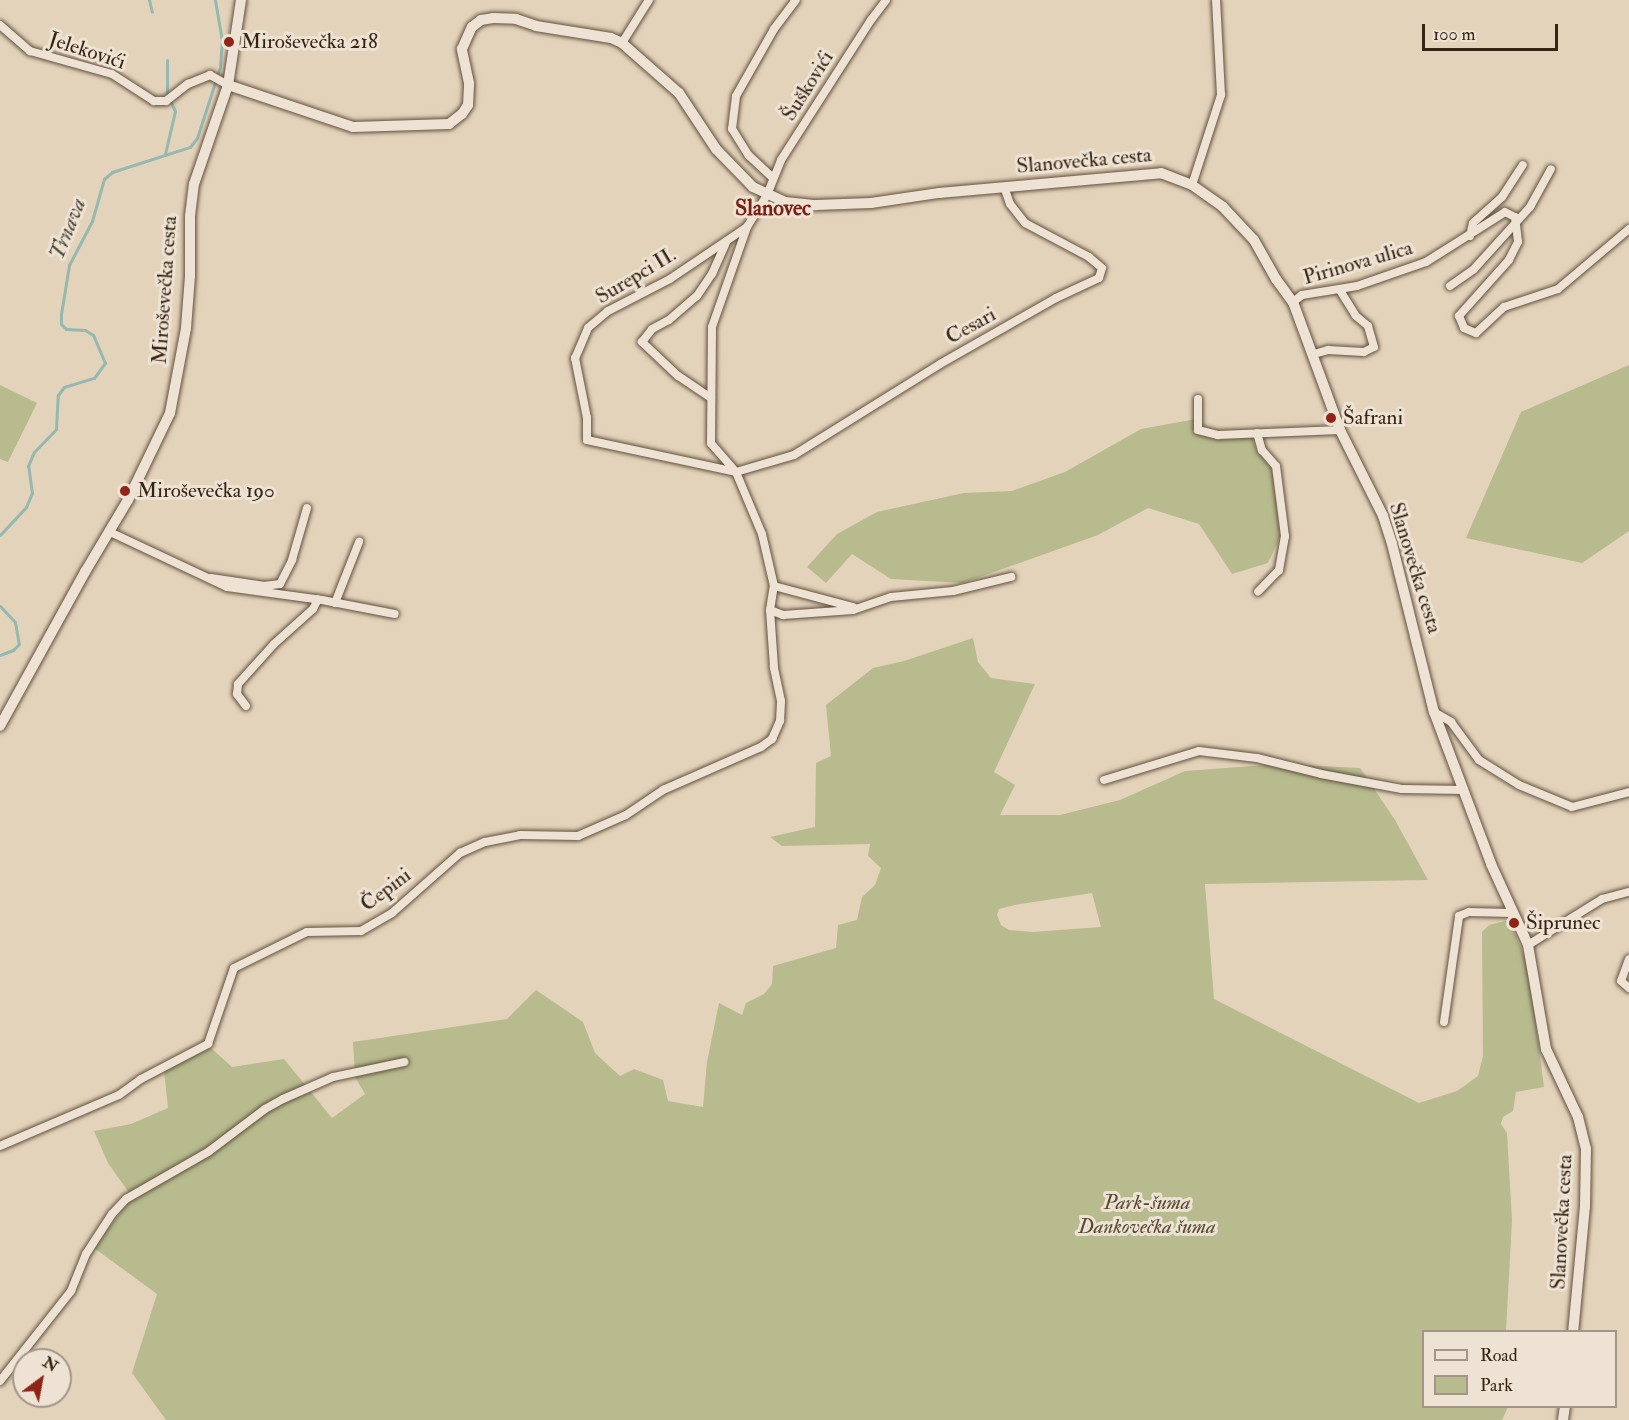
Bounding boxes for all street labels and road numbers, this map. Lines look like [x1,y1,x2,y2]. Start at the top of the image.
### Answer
street label: Jelekovići [45,27,129,75]
street label: Šuškovići [777,46,839,126]
street label: Slanovečka cesta [1015,143,1153,179]
street label: Miroševečka cesta [147,215,183,365]
street label: Pirinova ulica [1300,235,1416,291]
street label: Surepci II. [591,242,681,310]
street label: Cesari [942,302,1000,350]
street label: Slanovečka cesta [1383,500,1447,636]
street label: Čepini [356,863,416,917]
street label: Slanovečka cesta [1546,1154,1578,1290]

